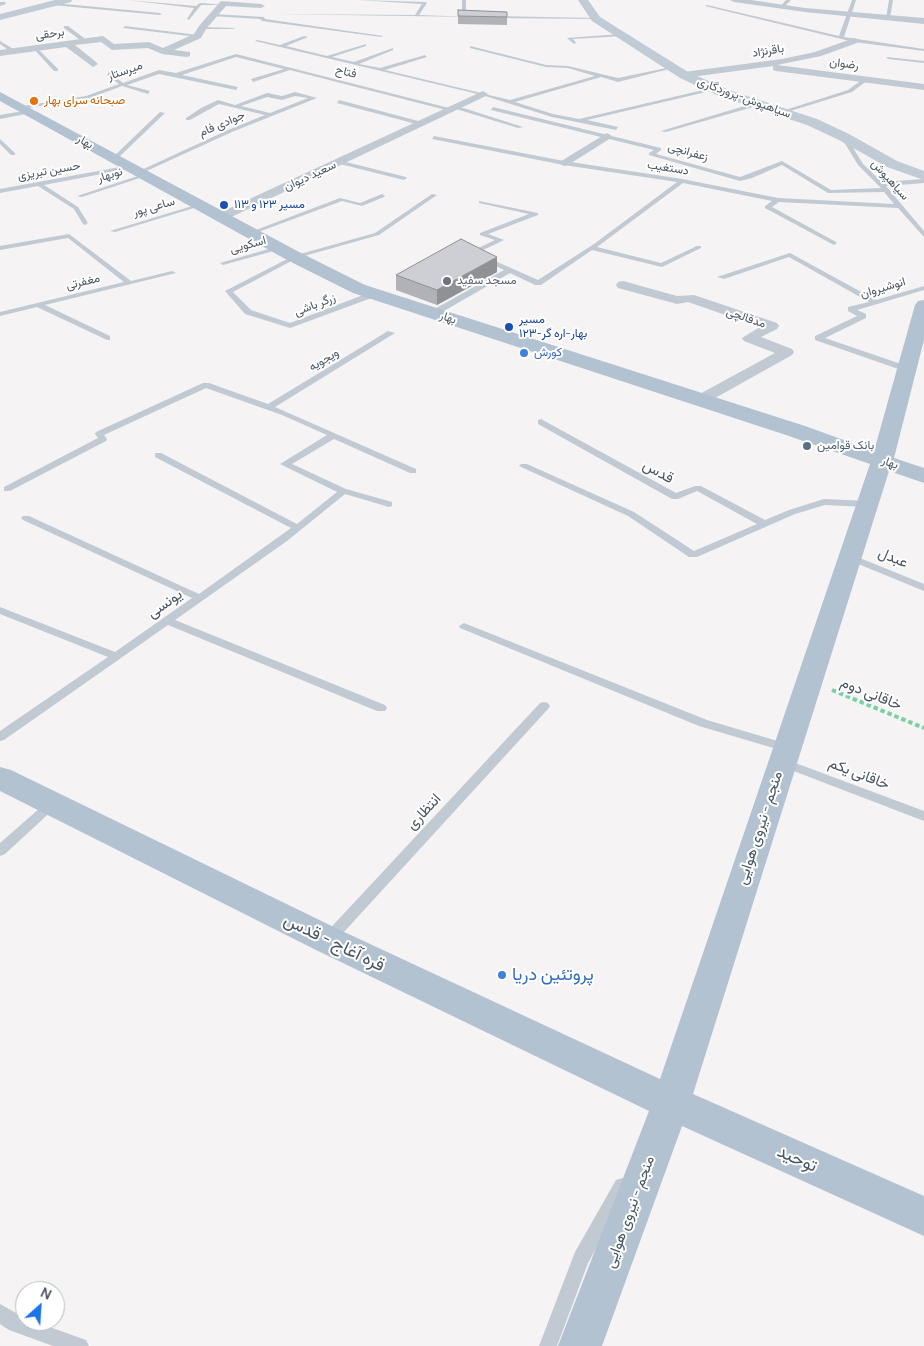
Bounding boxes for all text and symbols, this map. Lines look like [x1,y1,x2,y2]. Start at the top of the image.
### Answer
street label: برحقی [35,25,65,43]
street label: باقرنژاد [751,41,785,61]
street label: رضوان [829,55,859,73]
street label: میرستار [106,58,144,84]
street label: فتاح [334,62,358,82]
street label: سیاهپوش-پروردگاری [695,74,793,122]
place label: صبحانه سرای بهار [44,94,125,108]
marker: صبحانه سرای بهار [28,95,40,107]
street label: جوادی فام [197,108,247,140]
street label: بهار [74,132,96,152]
street label: زعفرانچی [666,139,710,165]
street label: سیاهپوش [868,157,912,203]
street label: حسین تبریزی [16,158,82,184]
street label: سعید دیوان [282,158,338,194]
street label: دستغیب [646,158,690,178]
street label: نوبهار [96,164,124,186]
street label: ساعی پور [131,194,177,220]
place label: مسیر ۱۲۳ و ۱۱۳ [234,198,305,212]
marker: مسیر ۱۲۳ و ۱۱۳ [218,199,230,211]
street label: اسکویی [228,233,268,257]
street label: مغفرتی [65,271,101,293]
place label: مسجد سفید [457,274,517,288]
marker: مسجد سفید [441,275,453,287]
street label: انوشیروان [859,275,907,301]
street label: زرگر باشی [292,291,338,319]
street label: مدقالچی [724,305,768,331]
street label: بهار [438,309,458,327]
place label: مسیر ۱۲۳-بهار-اره گر [519,313,587,341]
marker: مسیر ۱۲۳-بهار-اره گر [503,321,515,333]
street label: ویجویه [306,345,342,375]
place label: کورش [534,346,562,360]
marker: کورش [518,347,530,359]
place label: بانک قوامین [817,439,874,453]
marker: بانک قوامین [801,440,813,452]
street label: بهار [880,453,900,473]
street label: قدس [639,456,677,488]
street label: عبدل [875,544,911,572]
street label: یونسی [144,585,186,623]
street label: خاقانی دوم [838,674,904,714]
street label: خاقانی یکم [826,754,892,794]
street label: منجم - نیروی هوایی [733,769,787,887]
street label: انتظاری [403,790,445,834]
street label: قره آغاج - قدس [280,909,388,977]
place label: پروتئین دریا [512,964,594,986]
marker: پروتئین دریا [496,969,508,981]
street label: توحید [774,1141,820,1177]
street label: منجم - نیروی هوایی [601,1153,659,1271]
north arrow [15,1281,65,1331]
text: N [38,1282,55,1304]

